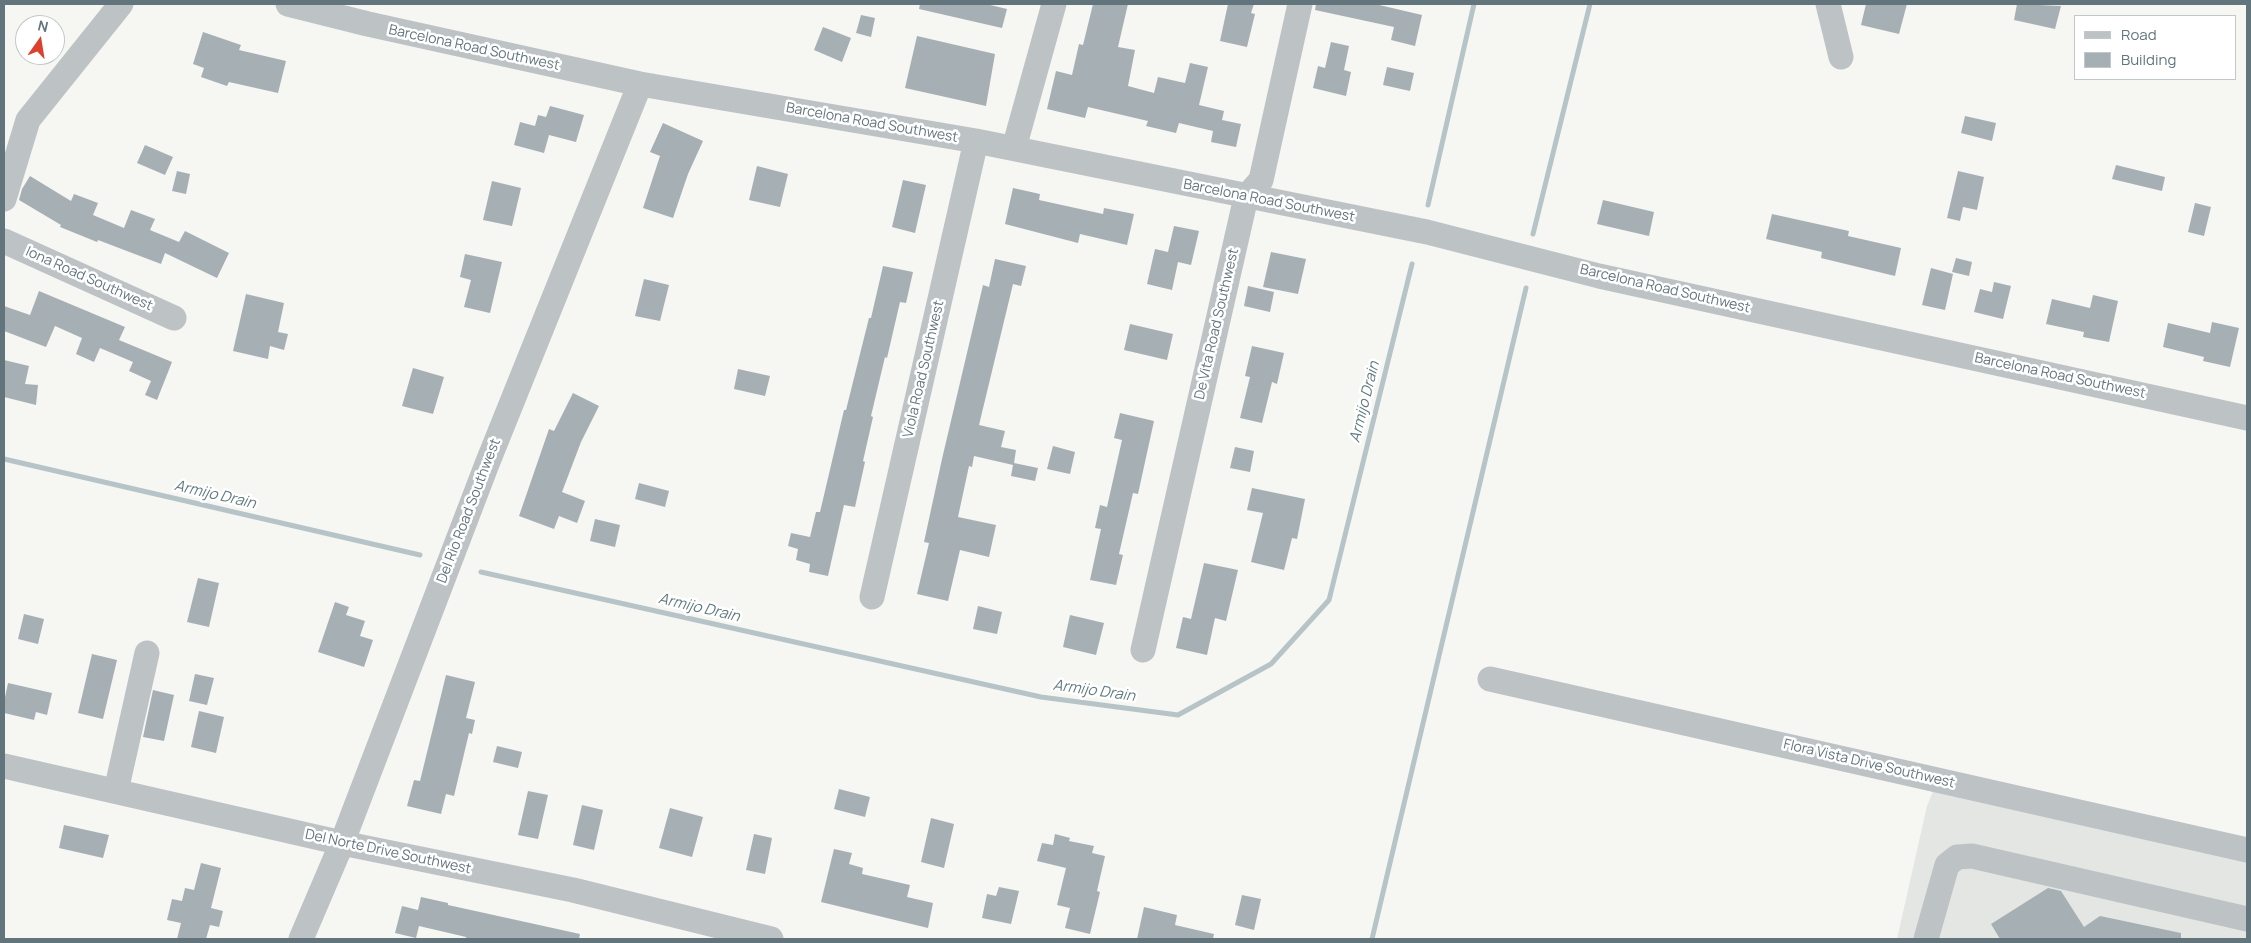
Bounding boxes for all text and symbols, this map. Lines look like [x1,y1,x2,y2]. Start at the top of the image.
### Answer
north arrow [15,15,65,65]
text: N [36,15,50,36]
legend [2074,15,2236,80]
street label: Barcelona Road Southwest [387,22,561,74]
text: Road [2121,24,2157,45]
text: Building [2121,49,2176,70]
street label: Barcelona Road Southwest [785,100,959,146]
street label: Barcelona Road Southwest [1182,176,1356,226]
street label: Iona Road Southwest [23,243,155,315]
street label: De Vita Road Southwest [1191,247,1243,401]
street label: Barcelona Road Southwest [1578,261,1752,317]
street label: Viola Road Southwest [900,299,948,439]
street label: Barcelona Road Southwest [1973,350,2147,402]
water label: Armijo Drain [1346,360,1384,444]
street label: Del Rio Road Southwest [434,436,504,586]
water label: Armijo Drain [173,477,257,513]
water label: Armijo Drain [657,590,741,626]
water label: Armijo Drain [1052,676,1136,706]
street label: Flora Vista Drive Southwest [1782,736,1956,792]
street label: Del Norte Drive Southwest [304,826,472,878]

